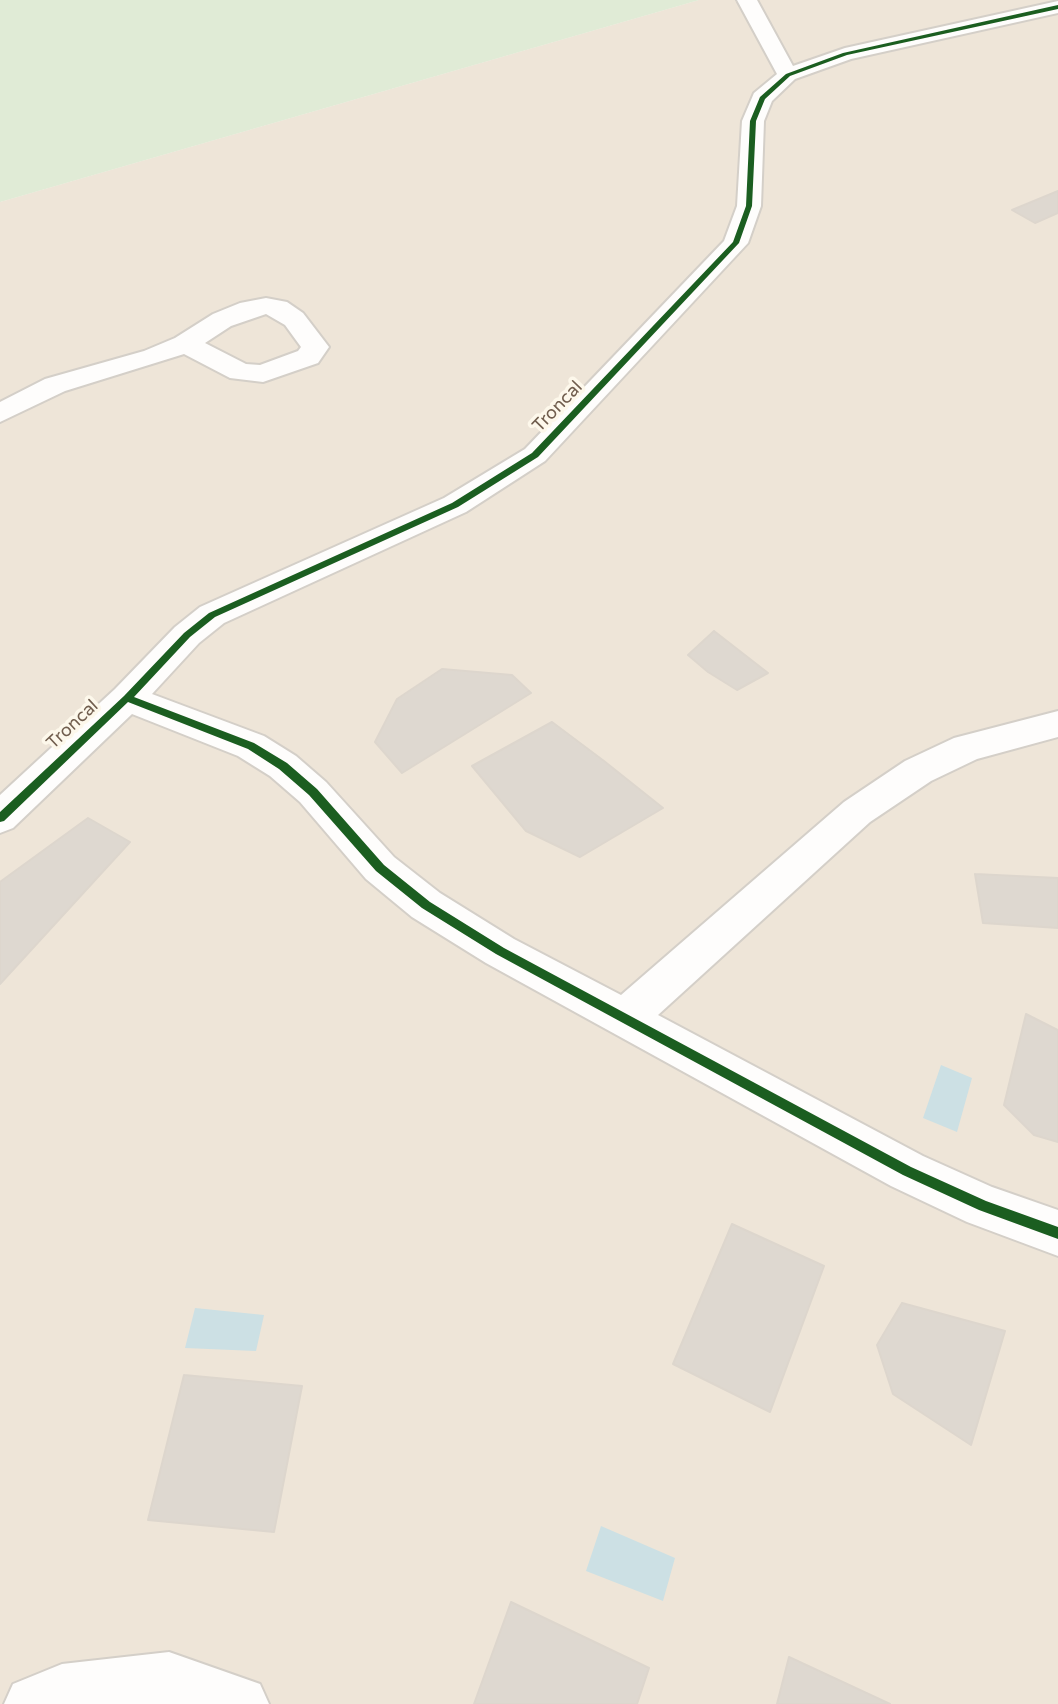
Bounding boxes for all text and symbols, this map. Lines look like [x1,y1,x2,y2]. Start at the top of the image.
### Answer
street label: Troncal [528,377,588,437]
street label: Troncal [43,696,103,754]

